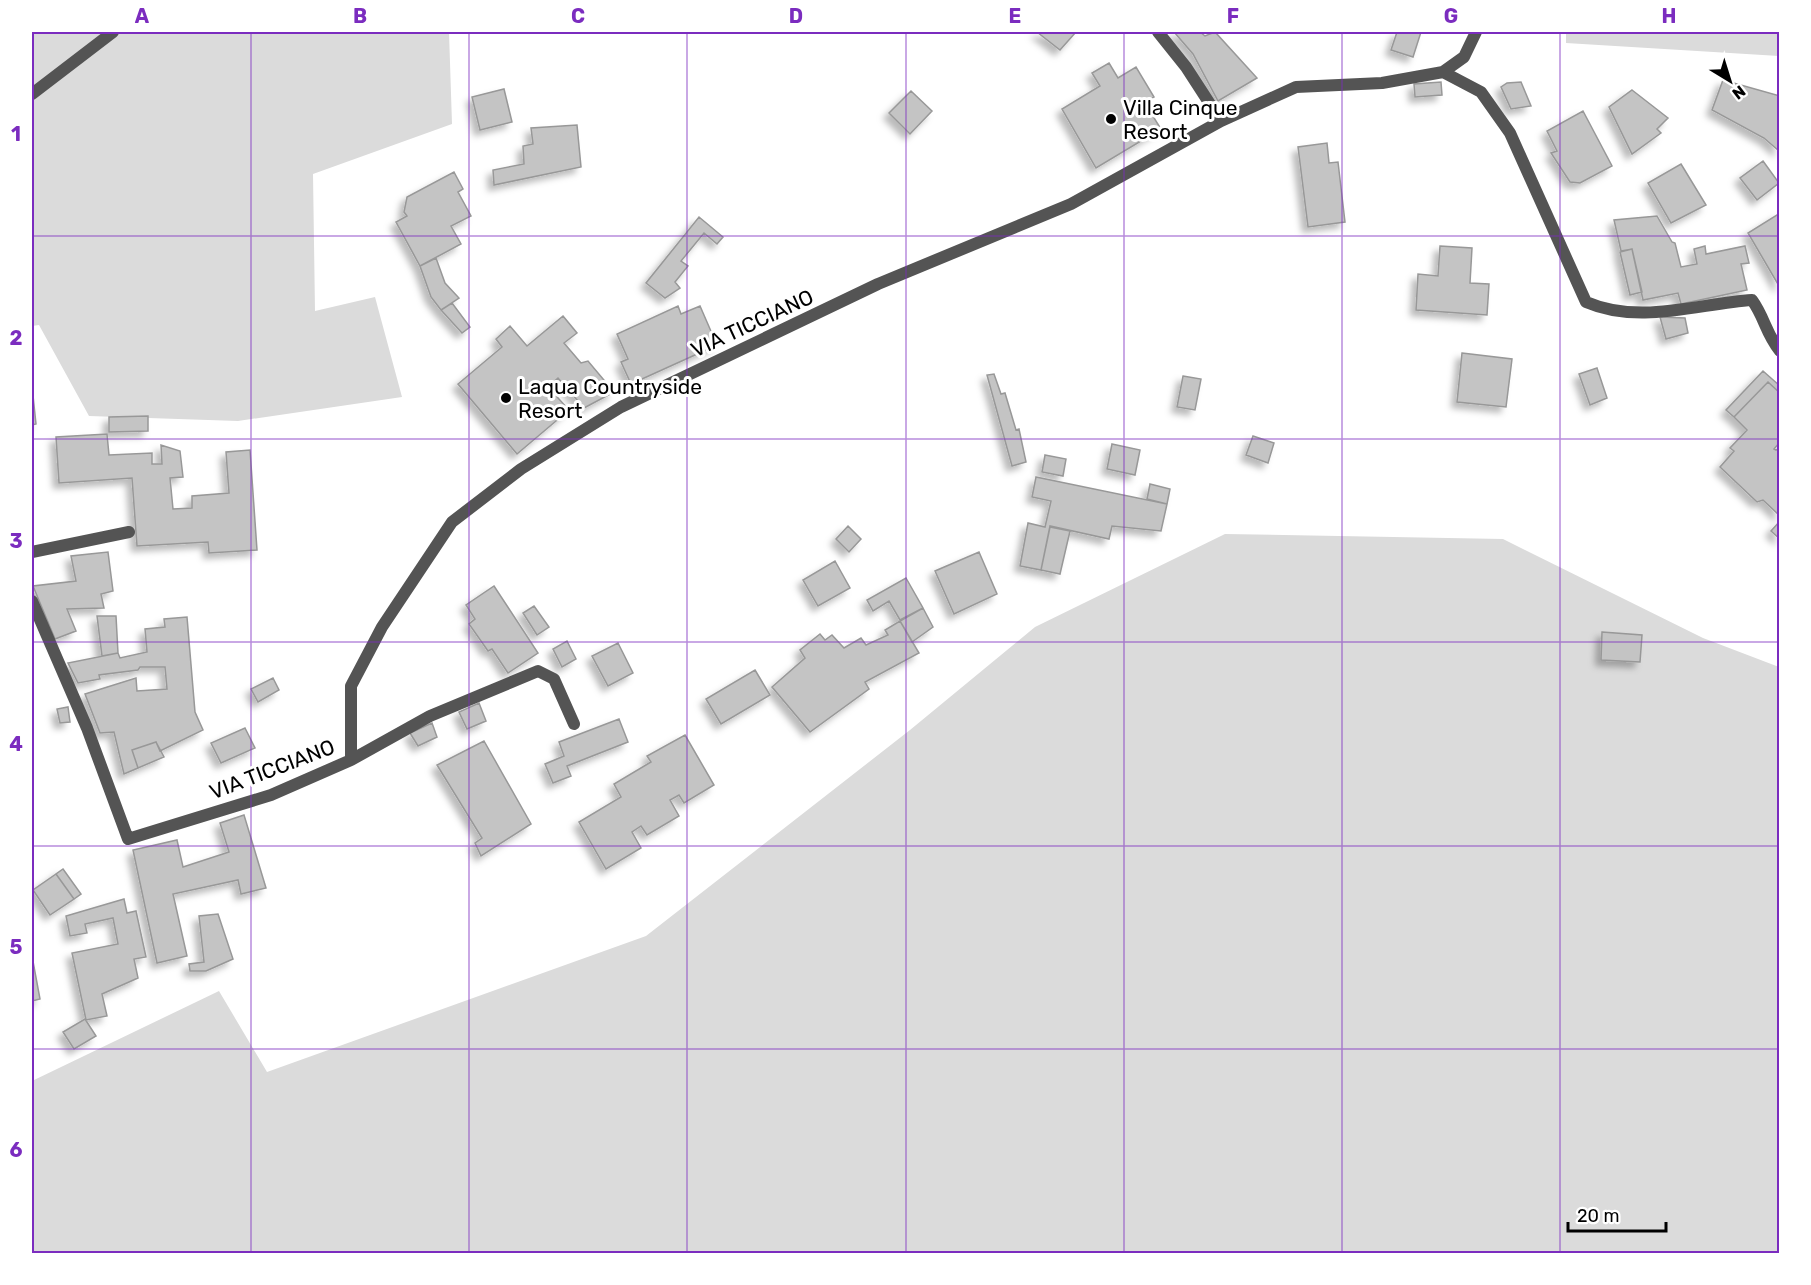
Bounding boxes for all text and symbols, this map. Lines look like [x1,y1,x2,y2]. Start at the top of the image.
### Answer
text: A [135,4,150,28]
text: B [353,4,367,28]
text: C [571,4,585,28]
text: D [789,4,803,28]
text: E [1009,4,1021,28]
text: F [1227,4,1239,28]
text: G [1444,4,1458,28]
text: H [1662,4,1676,28]
north arrow [1700,51,1760,111]
text: N [1729,81,1749,103]
place label: Villa Cinque Resort [1123,95,1237,144]
marker: Villa Cinque Resort [1104,112,1118,126]
text: 1 [11,122,21,146]
street label: VIA TICCIANO [687,284,817,362]
text: 2 [10,326,23,350]
place label: Laqua Countryside Resort [518,374,702,423]
marker: Laqua Countryside Resort [499,391,513,405]
text: 3 [9,529,23,553]
text: 4 [9,732,23,756]
street label: VIA TICCIANO [206,734,338,804]
text: 5 [10,935,23,959]
text: 6 [9,1138,23,1162]
scale bar [1568,1195,1666,1233]
text: 20 m [1577,1205,1619,1227]

